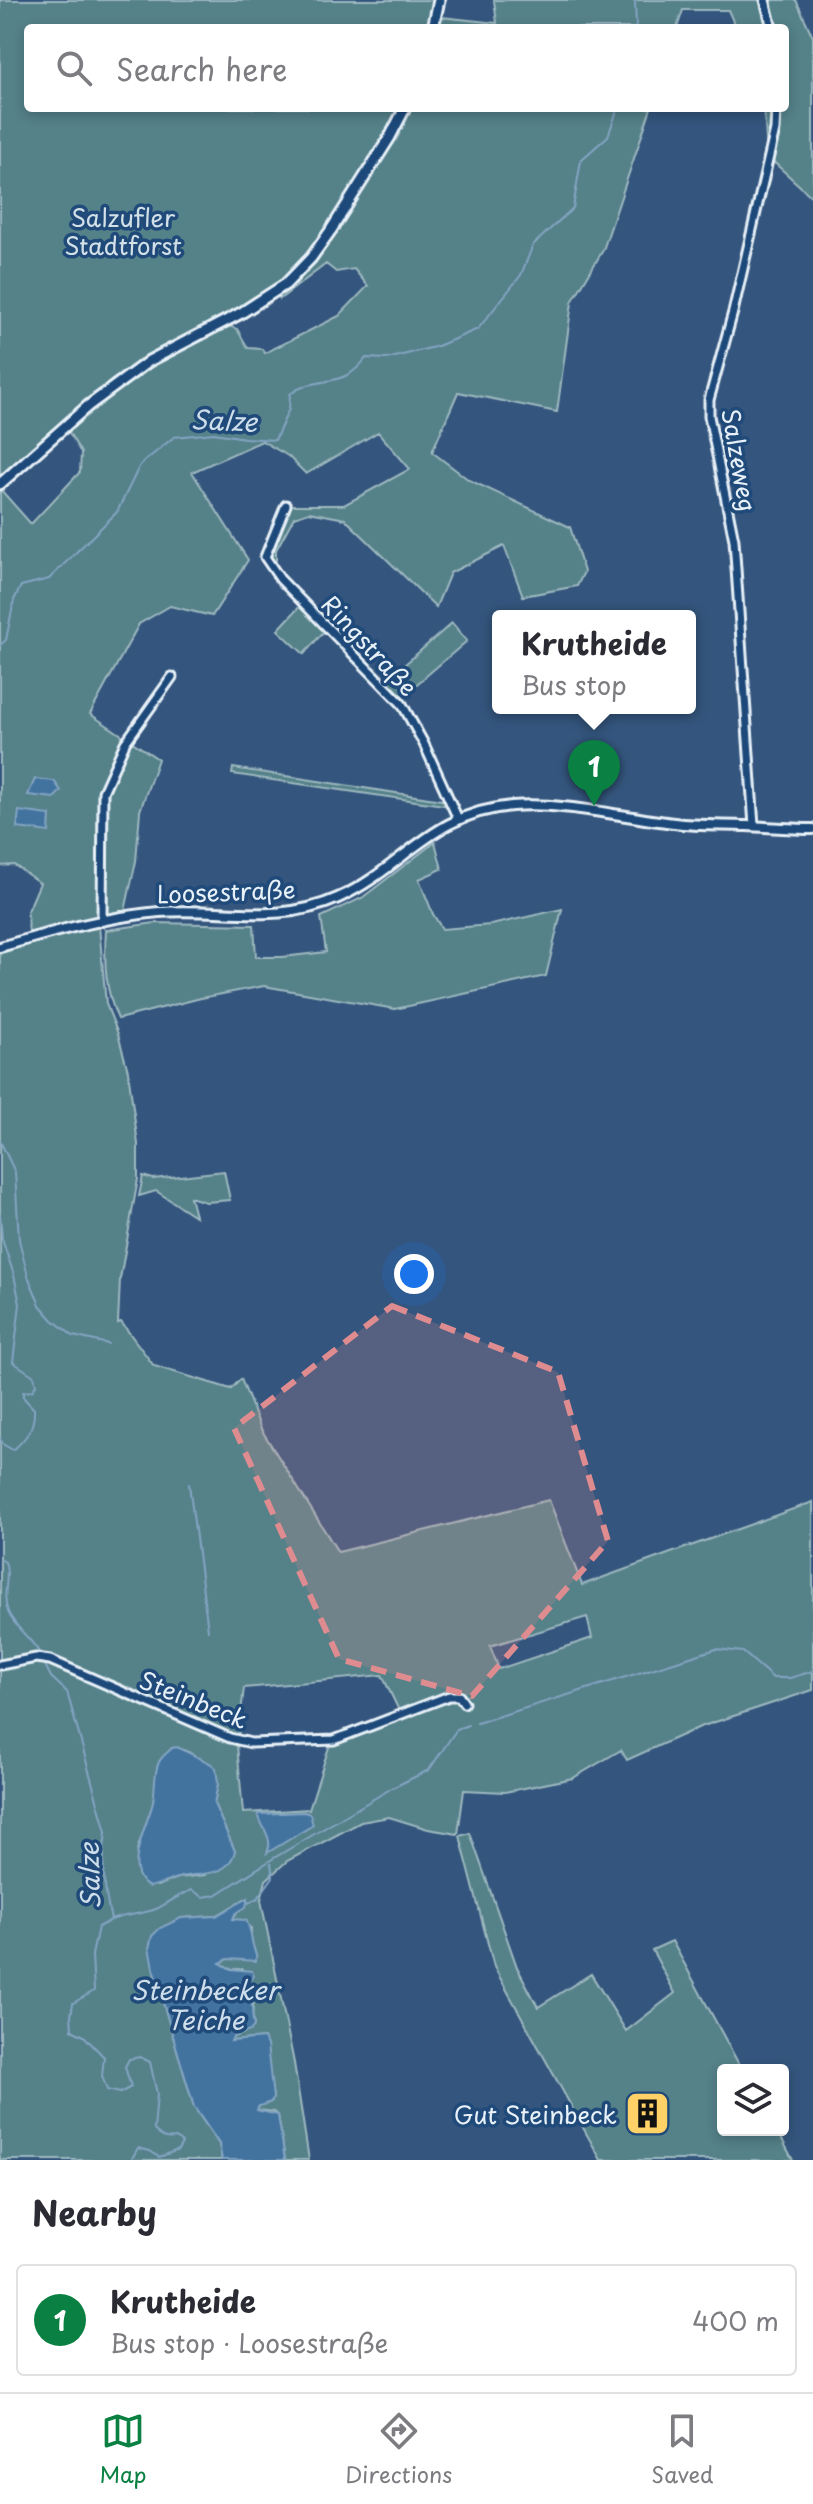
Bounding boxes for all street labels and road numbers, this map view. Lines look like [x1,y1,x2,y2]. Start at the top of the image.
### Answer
street label: Salzeweg [713,405,767,515]
street label: Ringstraße [314,586,426,704]
street label: Loosestraße [156,871,296,911]
street label: Steinbeck [135,1661,253,1737]

